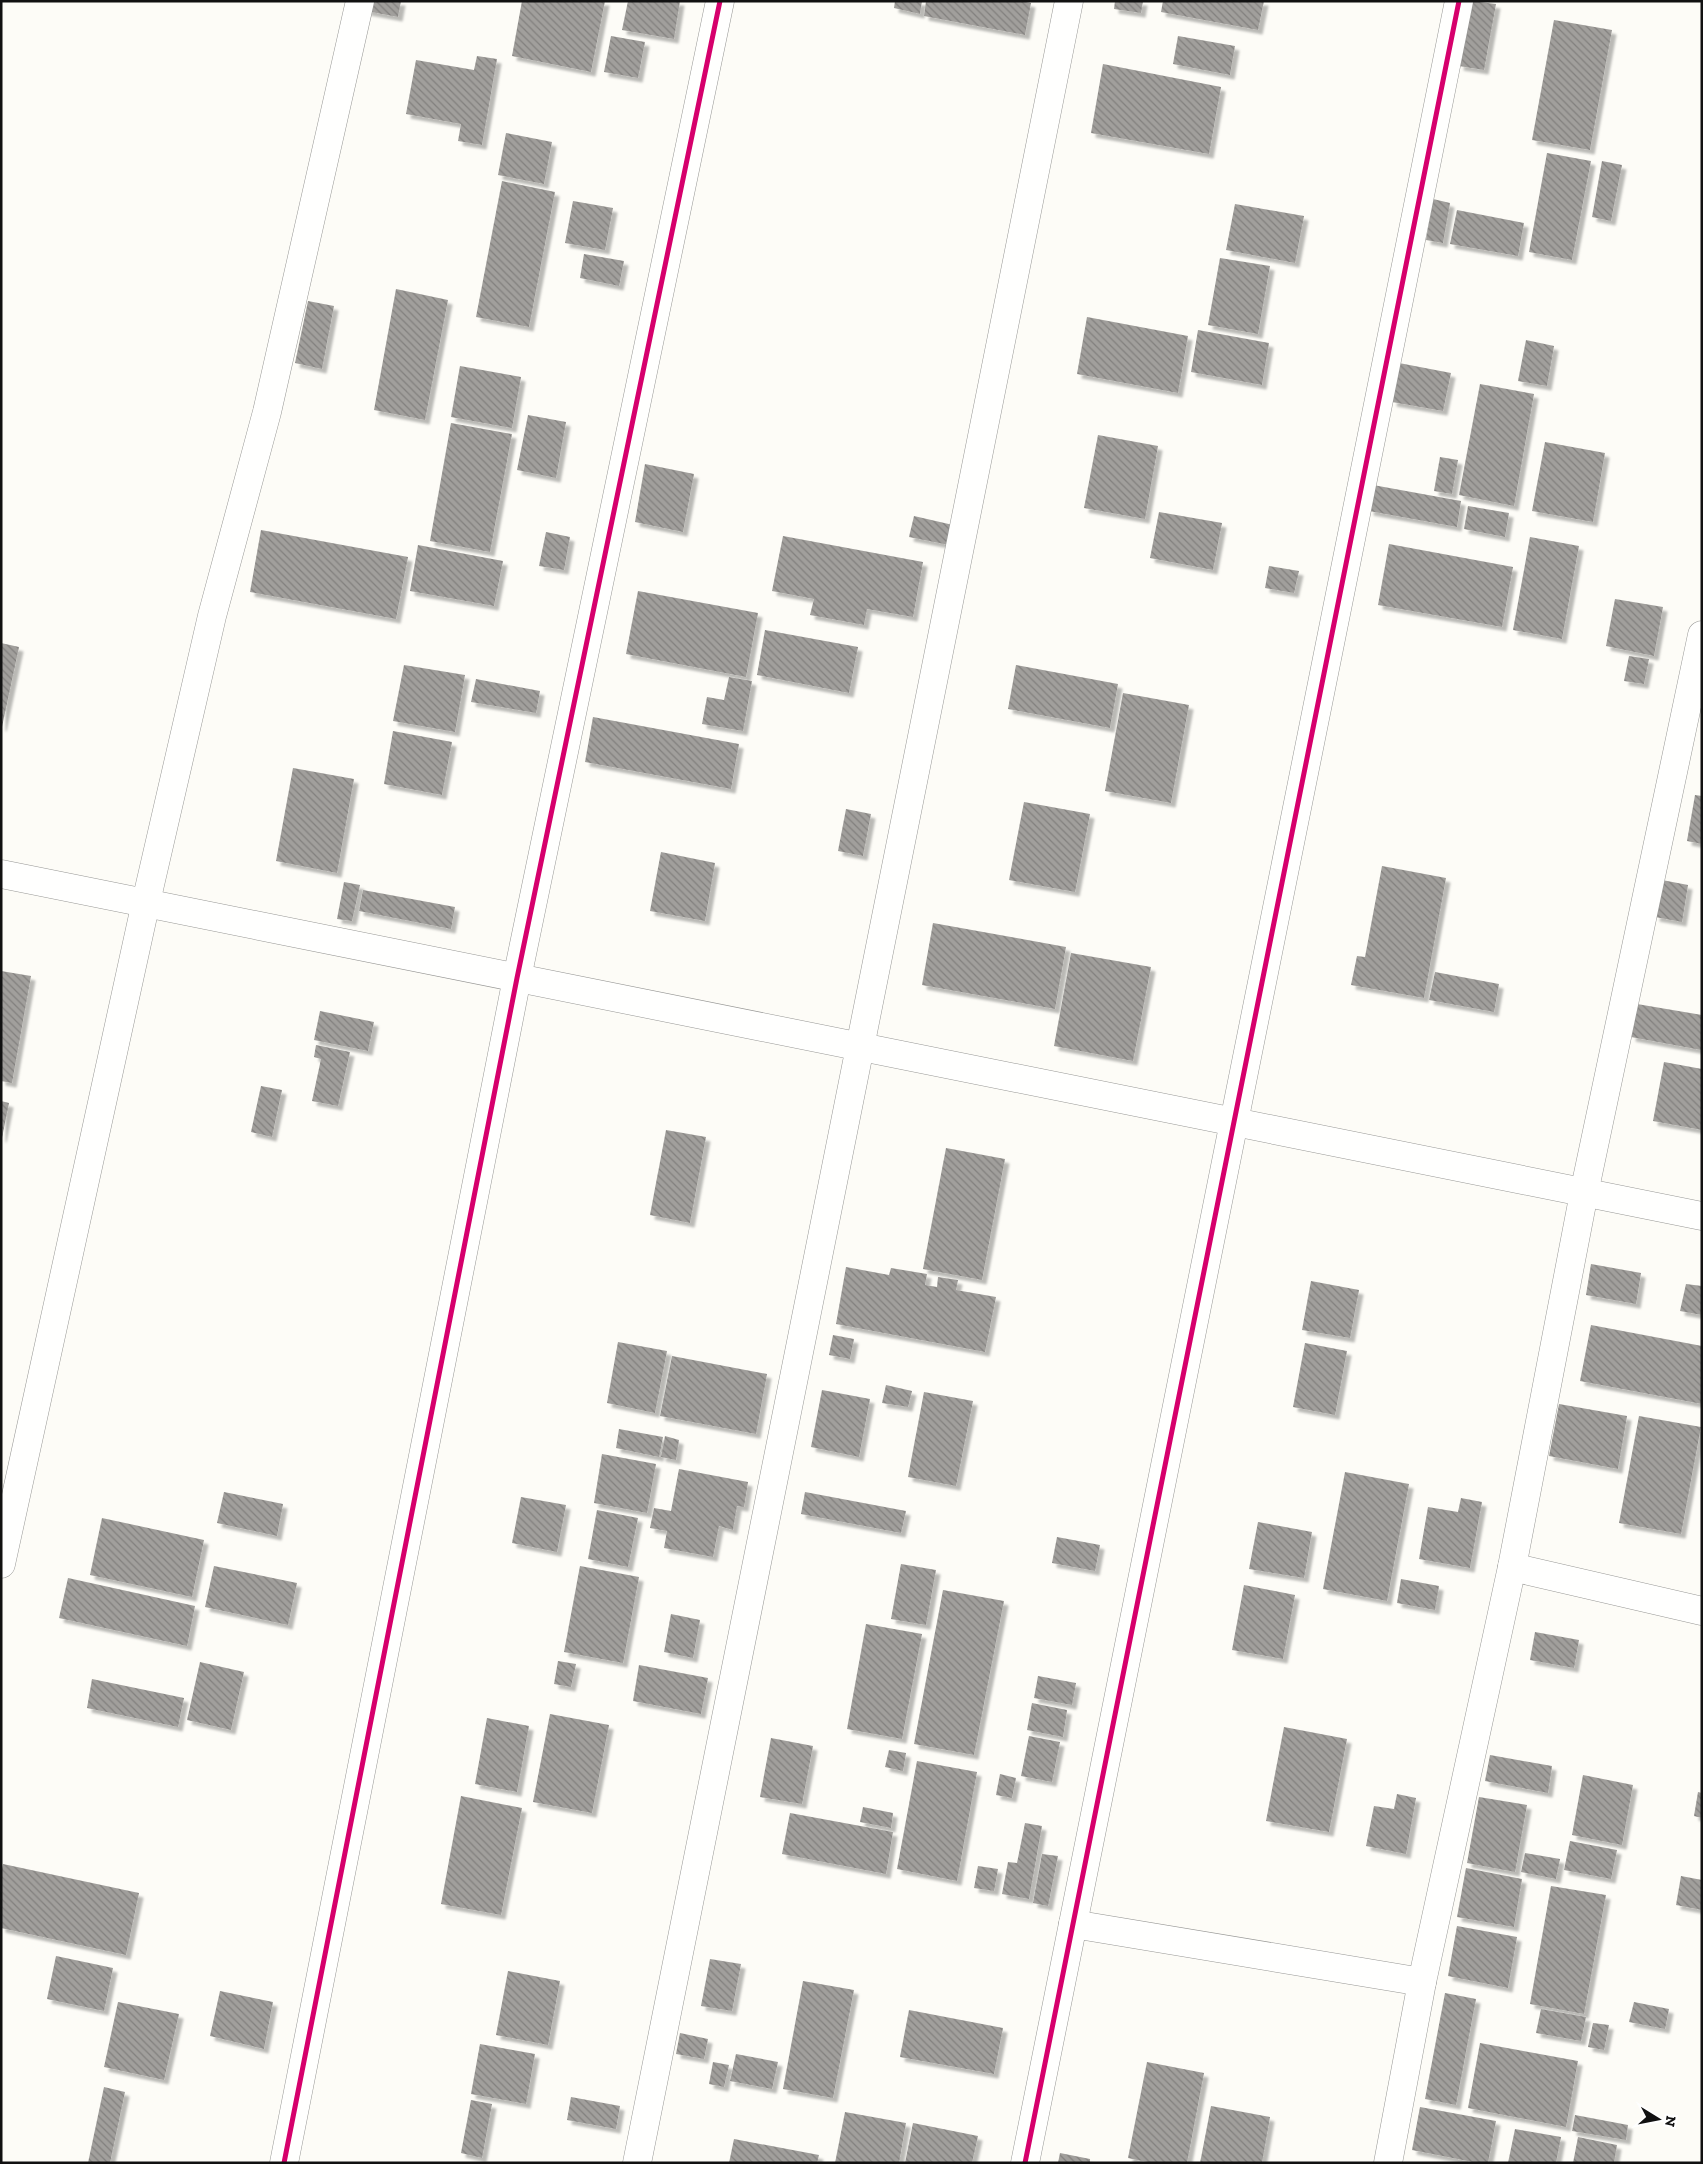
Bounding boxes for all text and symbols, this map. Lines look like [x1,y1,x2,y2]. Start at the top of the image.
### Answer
north arrow [1633,2094,1683,2144]
text: N [1661,2114,1680,2128]

